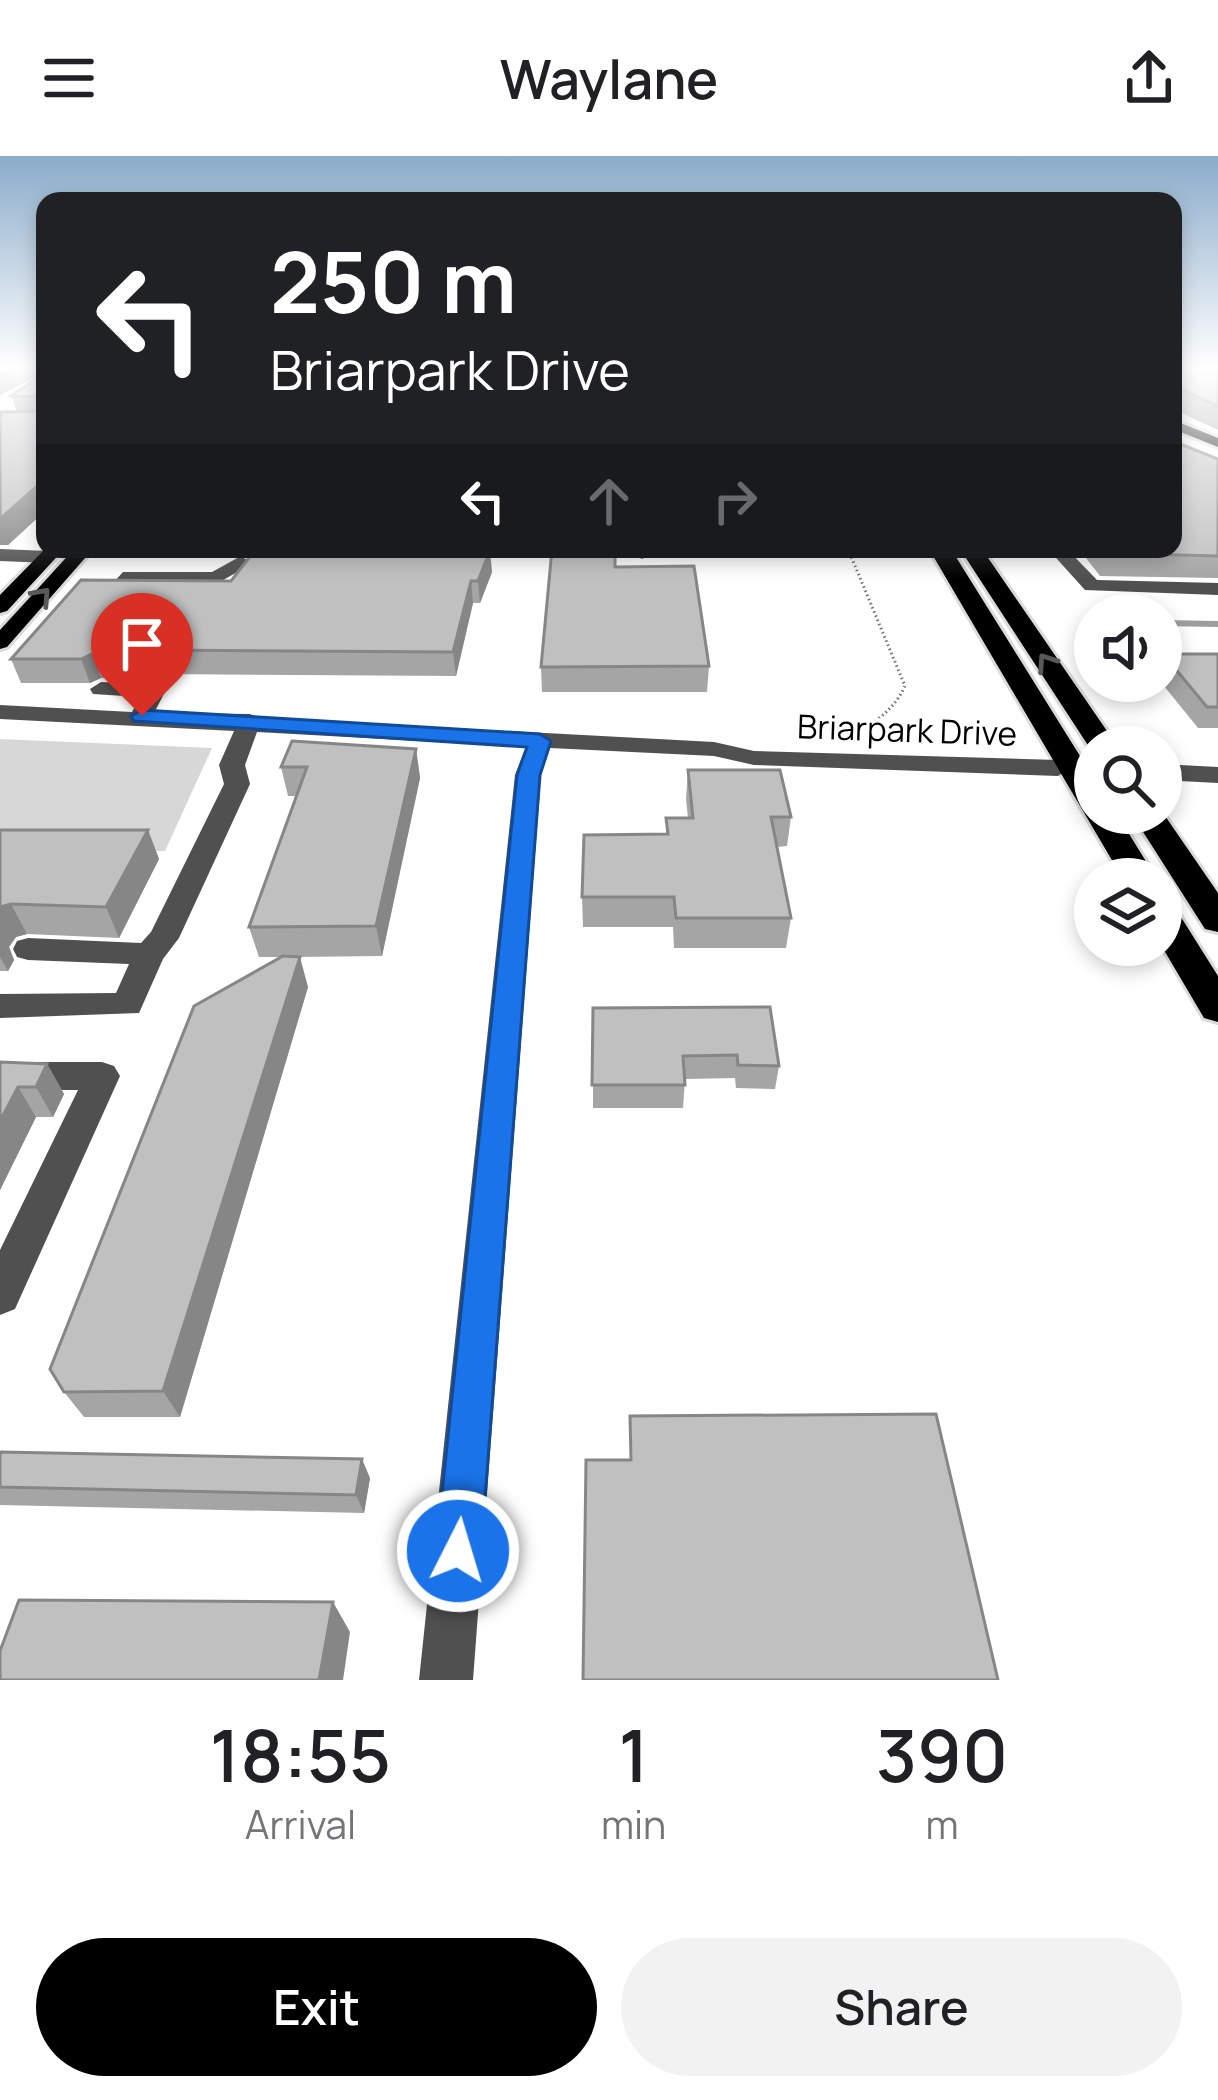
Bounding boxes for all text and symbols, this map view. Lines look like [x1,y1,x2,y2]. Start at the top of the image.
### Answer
text: Waylane [500,41,718,115]
icon: menu [36,45,102,111]
icon: share [1116,45,1182,111]
text: 250 m [270,223,517,338]
icon: left [72,240,228,396]
text: Briarpark Drive [270,332,630,406]
icon: left [450,468,516,534]
icon: ahead [576,468,642,534]
icon: right [702,468,768,534]
one-way arrow [28,588,49,609]
pin [91,593,193,716]
map controls [1074,594,1182,966]
button: sound [1074,594,1182,702]
icon: arrive [109,611,175,677]
one-way arrow [1038,653,1060,675]
street label: Briarpark Drive [796,703,1018,756]
button: search [1074,726,1182,834]
button: layers [1074,858,1182,966]
position arrow [395,1488,521,1614]
text: 18:55 [210,1705,391,1804]
text: 1 [618,1705,649,1804]
text: 390 [876,1705,1008,1804]
text: Arrival [245,1797,356,1851]
text: min [601,1797,666,1851]
text: m [926,1797,959,1851]
button: Exit [36,1938,597,2076]
button: Share [621,1938,1182,2076]

